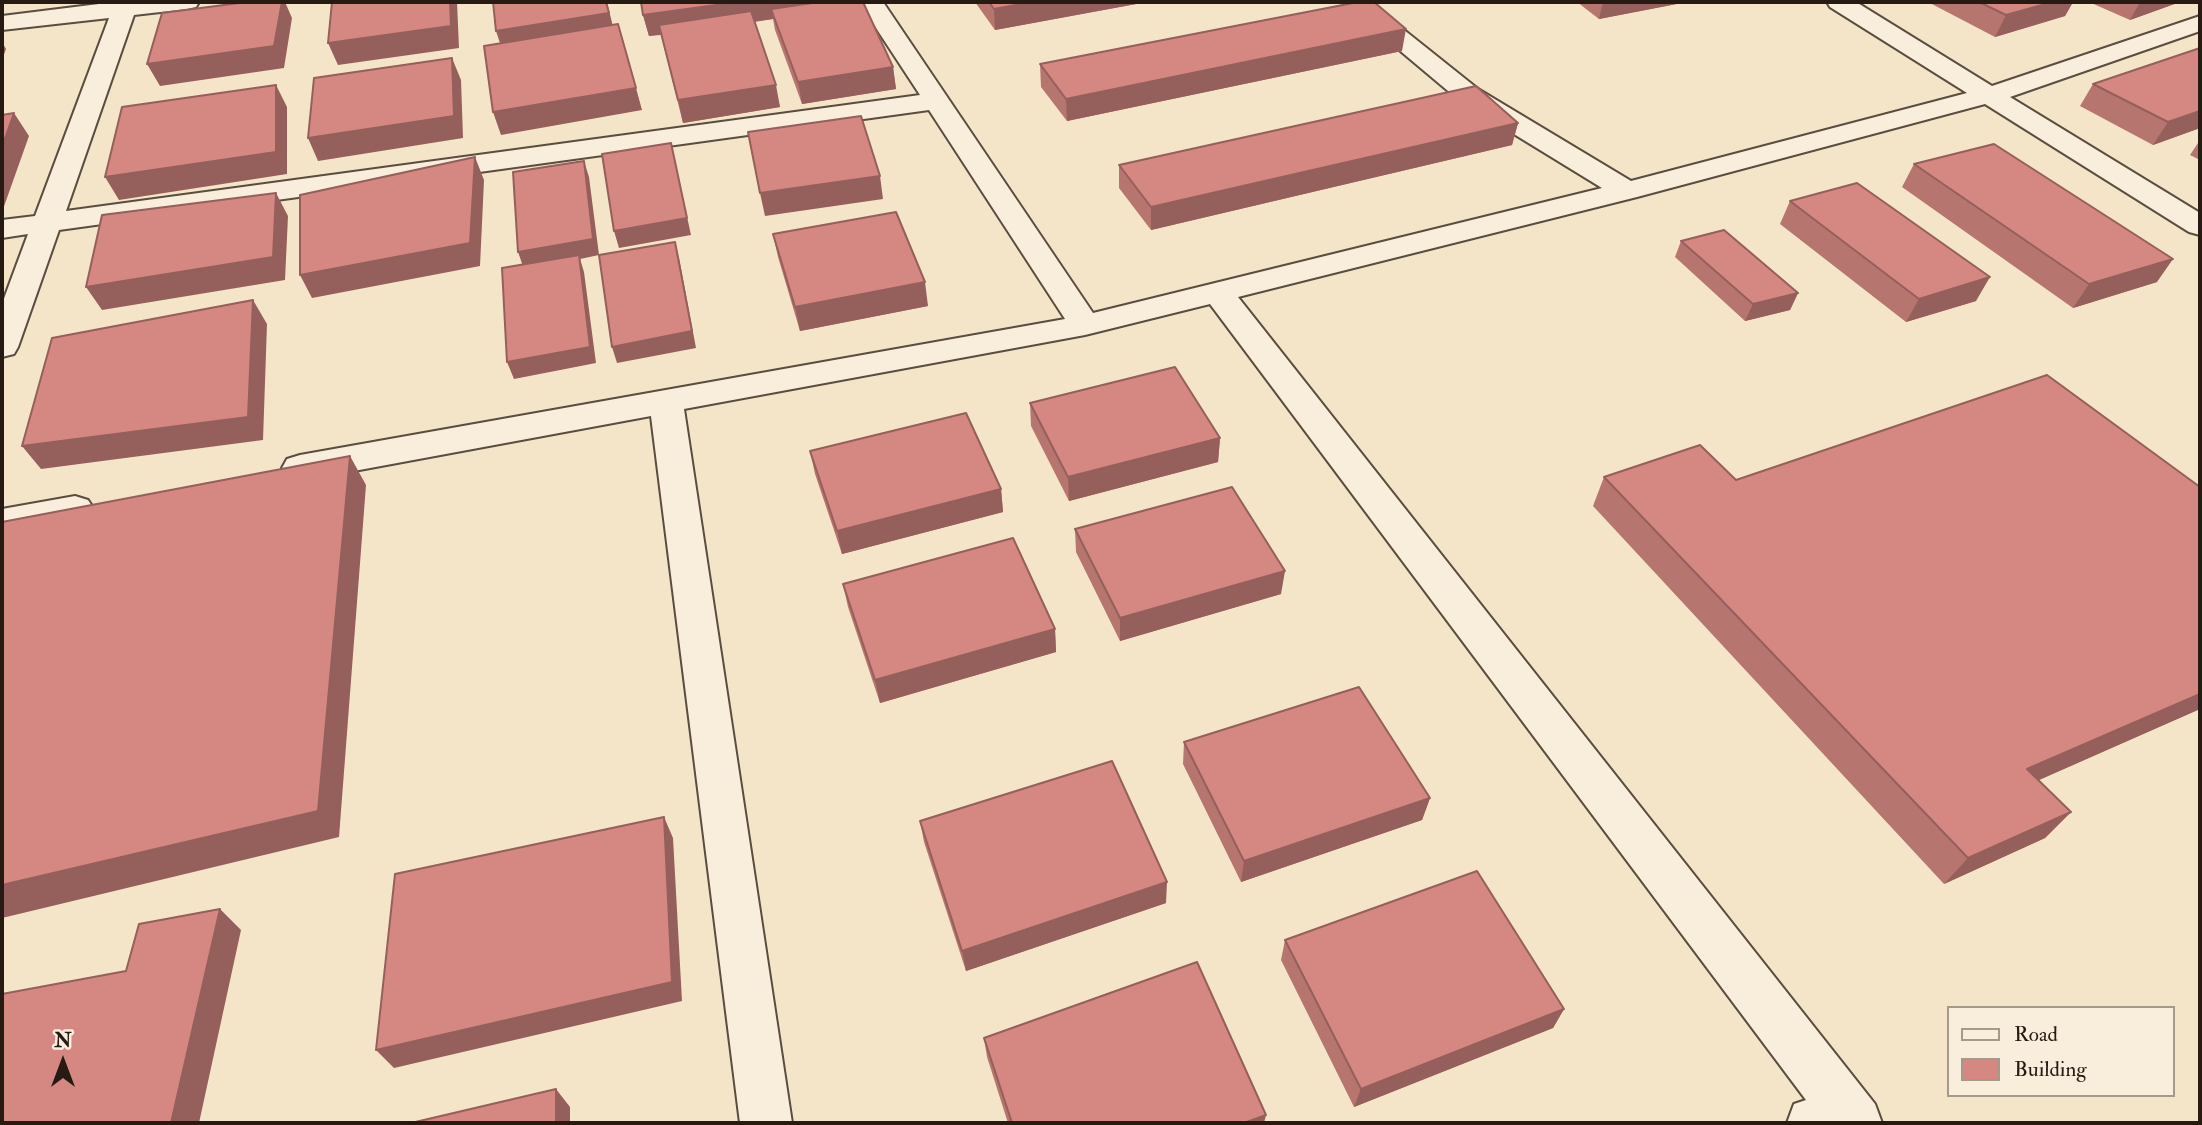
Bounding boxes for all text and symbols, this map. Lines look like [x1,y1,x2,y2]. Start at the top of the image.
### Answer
legend [1946,1006,2174,1097]
text: Road [2014,1021,2058,1048]
north arrow [28,1027,98,1097]
text: N [54,1029,72,1053]
text: Building [2014,1056,2087,1083]

